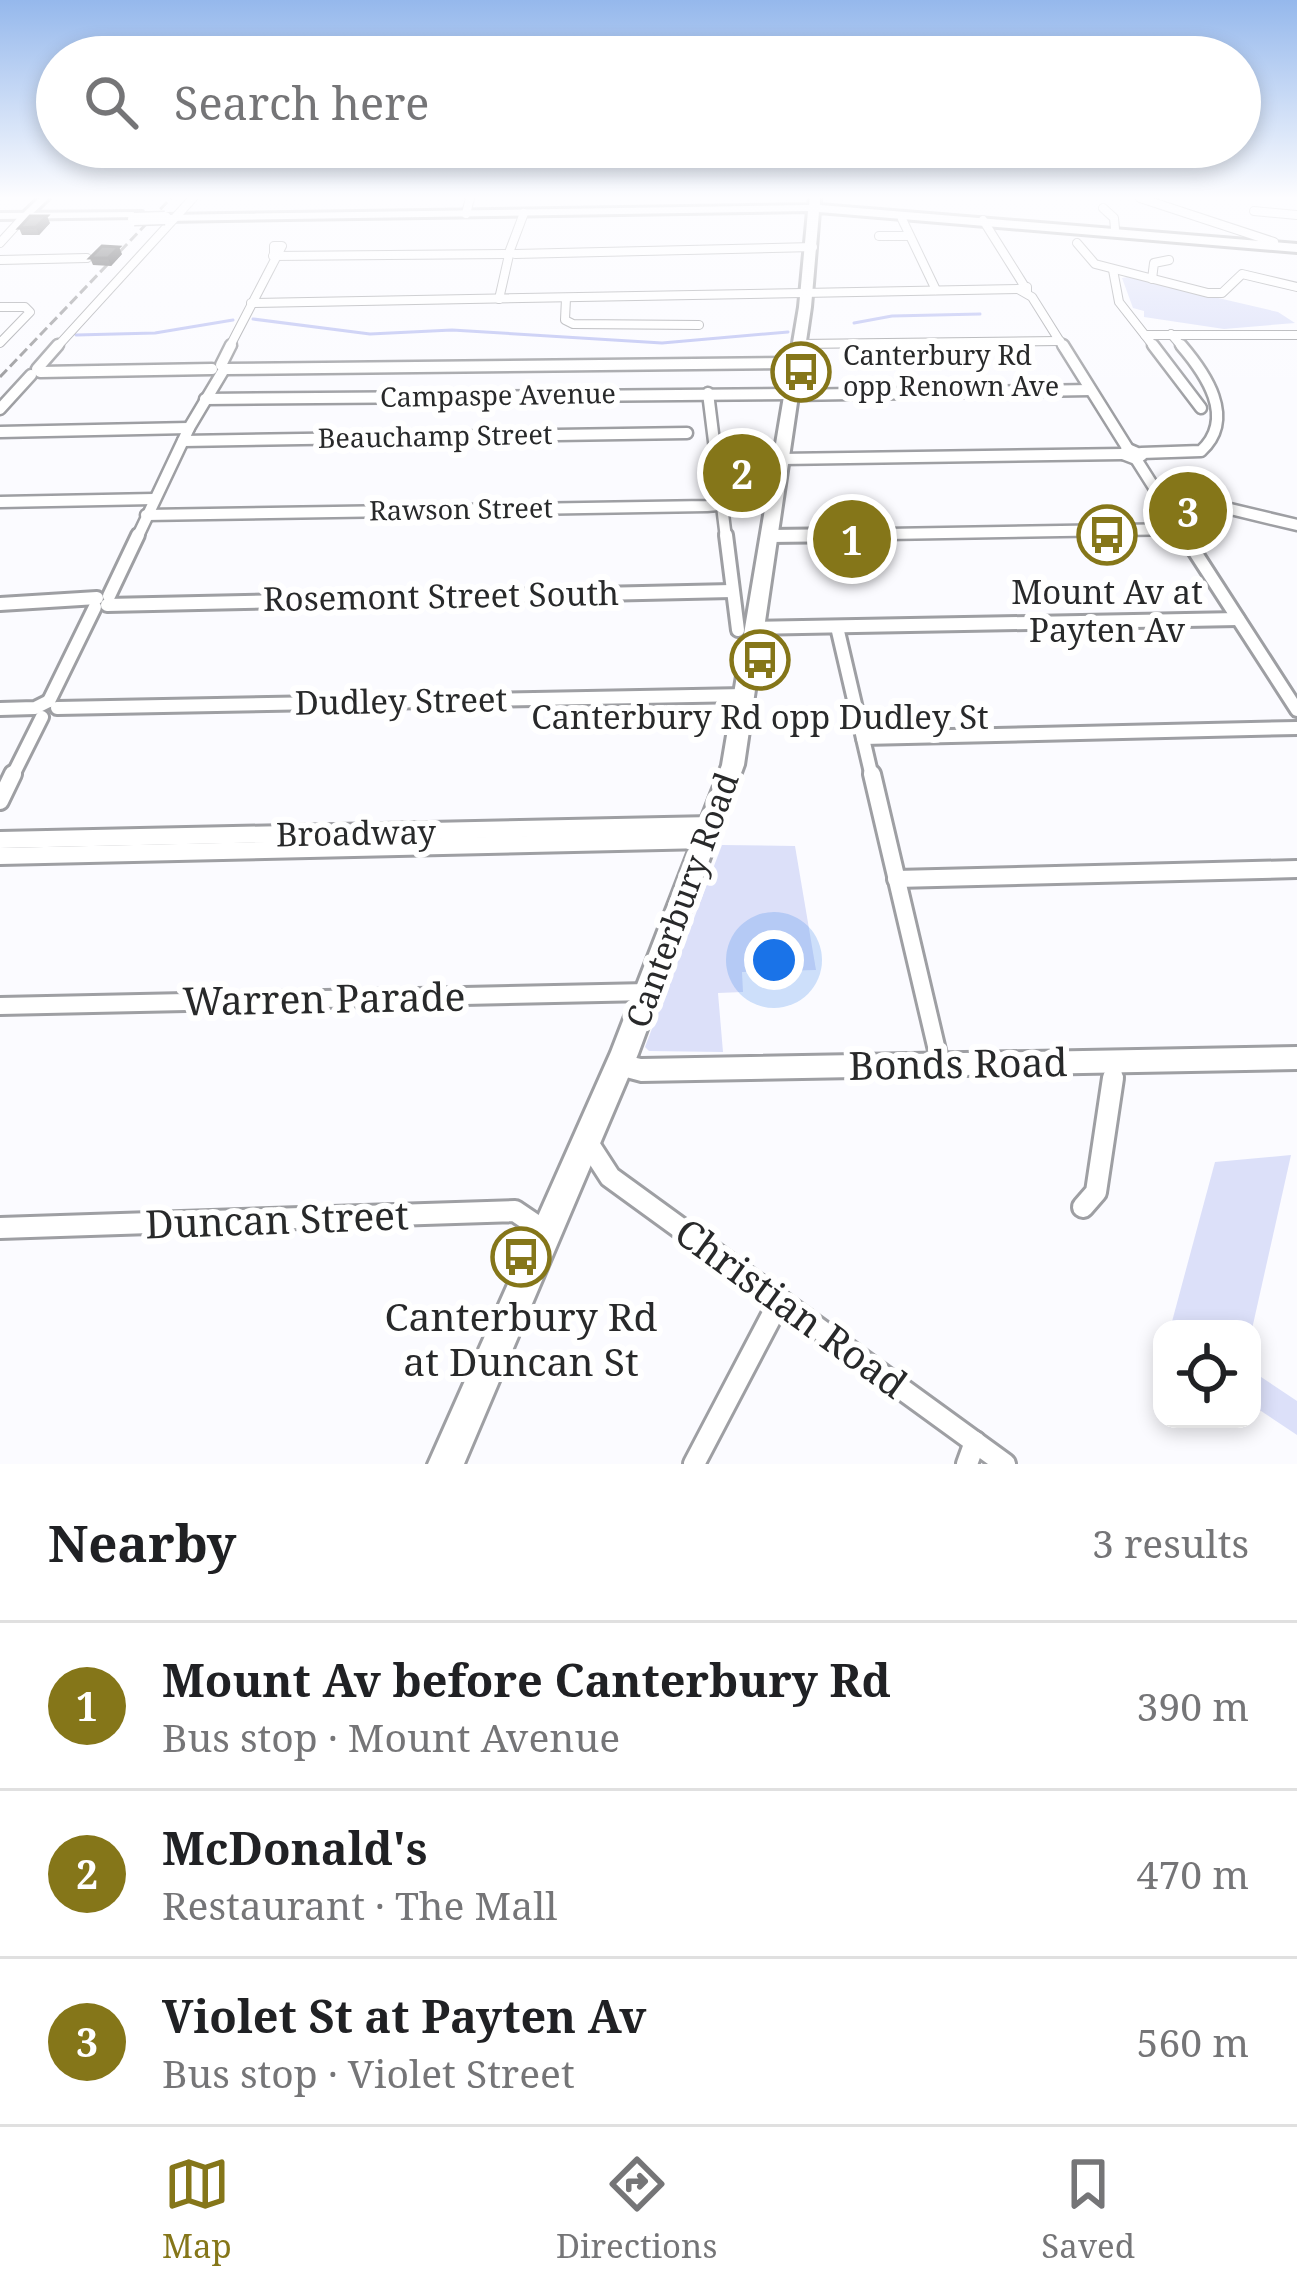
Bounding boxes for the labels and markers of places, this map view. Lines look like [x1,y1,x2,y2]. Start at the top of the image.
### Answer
place label: Canterbury Rd opp Renown Ave [843,336,1059,404]
bus stop icon: Canterbury Rd opp Renown Ave [770,341,832,403]
pin: 2 [703,428,781,518]
pin: 3 [1149,466,1227,556]
pin: 1 [813,494,891,584]
bus stop icon: Mount Av at Payten Av [1076,504,1138,566]
place label: Mount Av at Payten Av [1011,569,1203,652]
bus stop icon: Canterbury Rd opp Dudley St [729,629,791,691]
place label: Canterbury Rd opp Dudley St [531,694,989,739]
bus stop icon: Canterbury Rd at Duncan St [490,1226,552,1288]
place label: Canterbury Rd at Duncan St [385,1289,657,1387]

